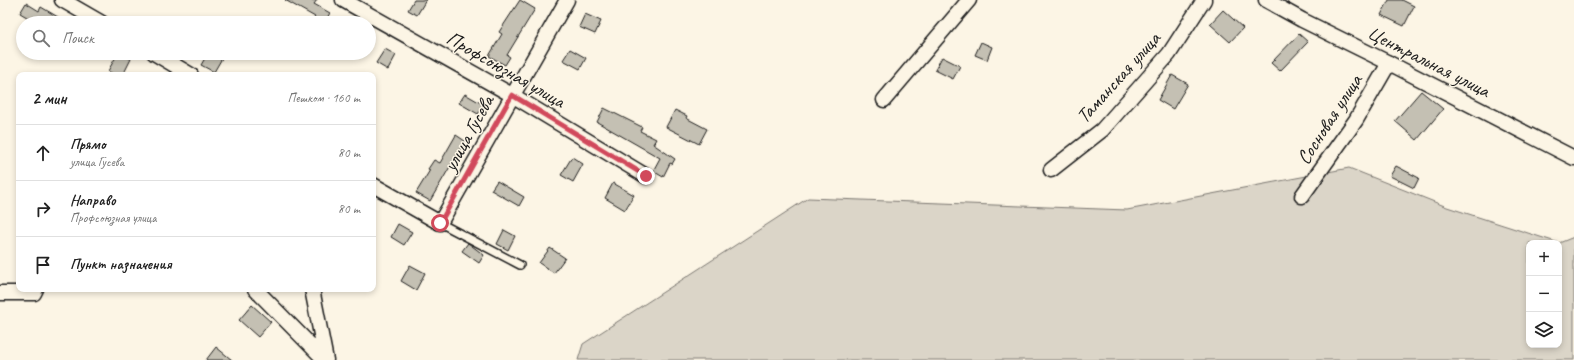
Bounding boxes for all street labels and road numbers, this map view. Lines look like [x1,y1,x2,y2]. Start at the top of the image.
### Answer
street label: Центральная улица [1363,20,1495,104]
street label: Профсоюзная улица [441,25,571,115]
street label: Таманская улица [1071,26,1167,128]
street label: Сосновая улица [1291,69,1368,169]
street label: улица Гусева [437,89,500,177]

